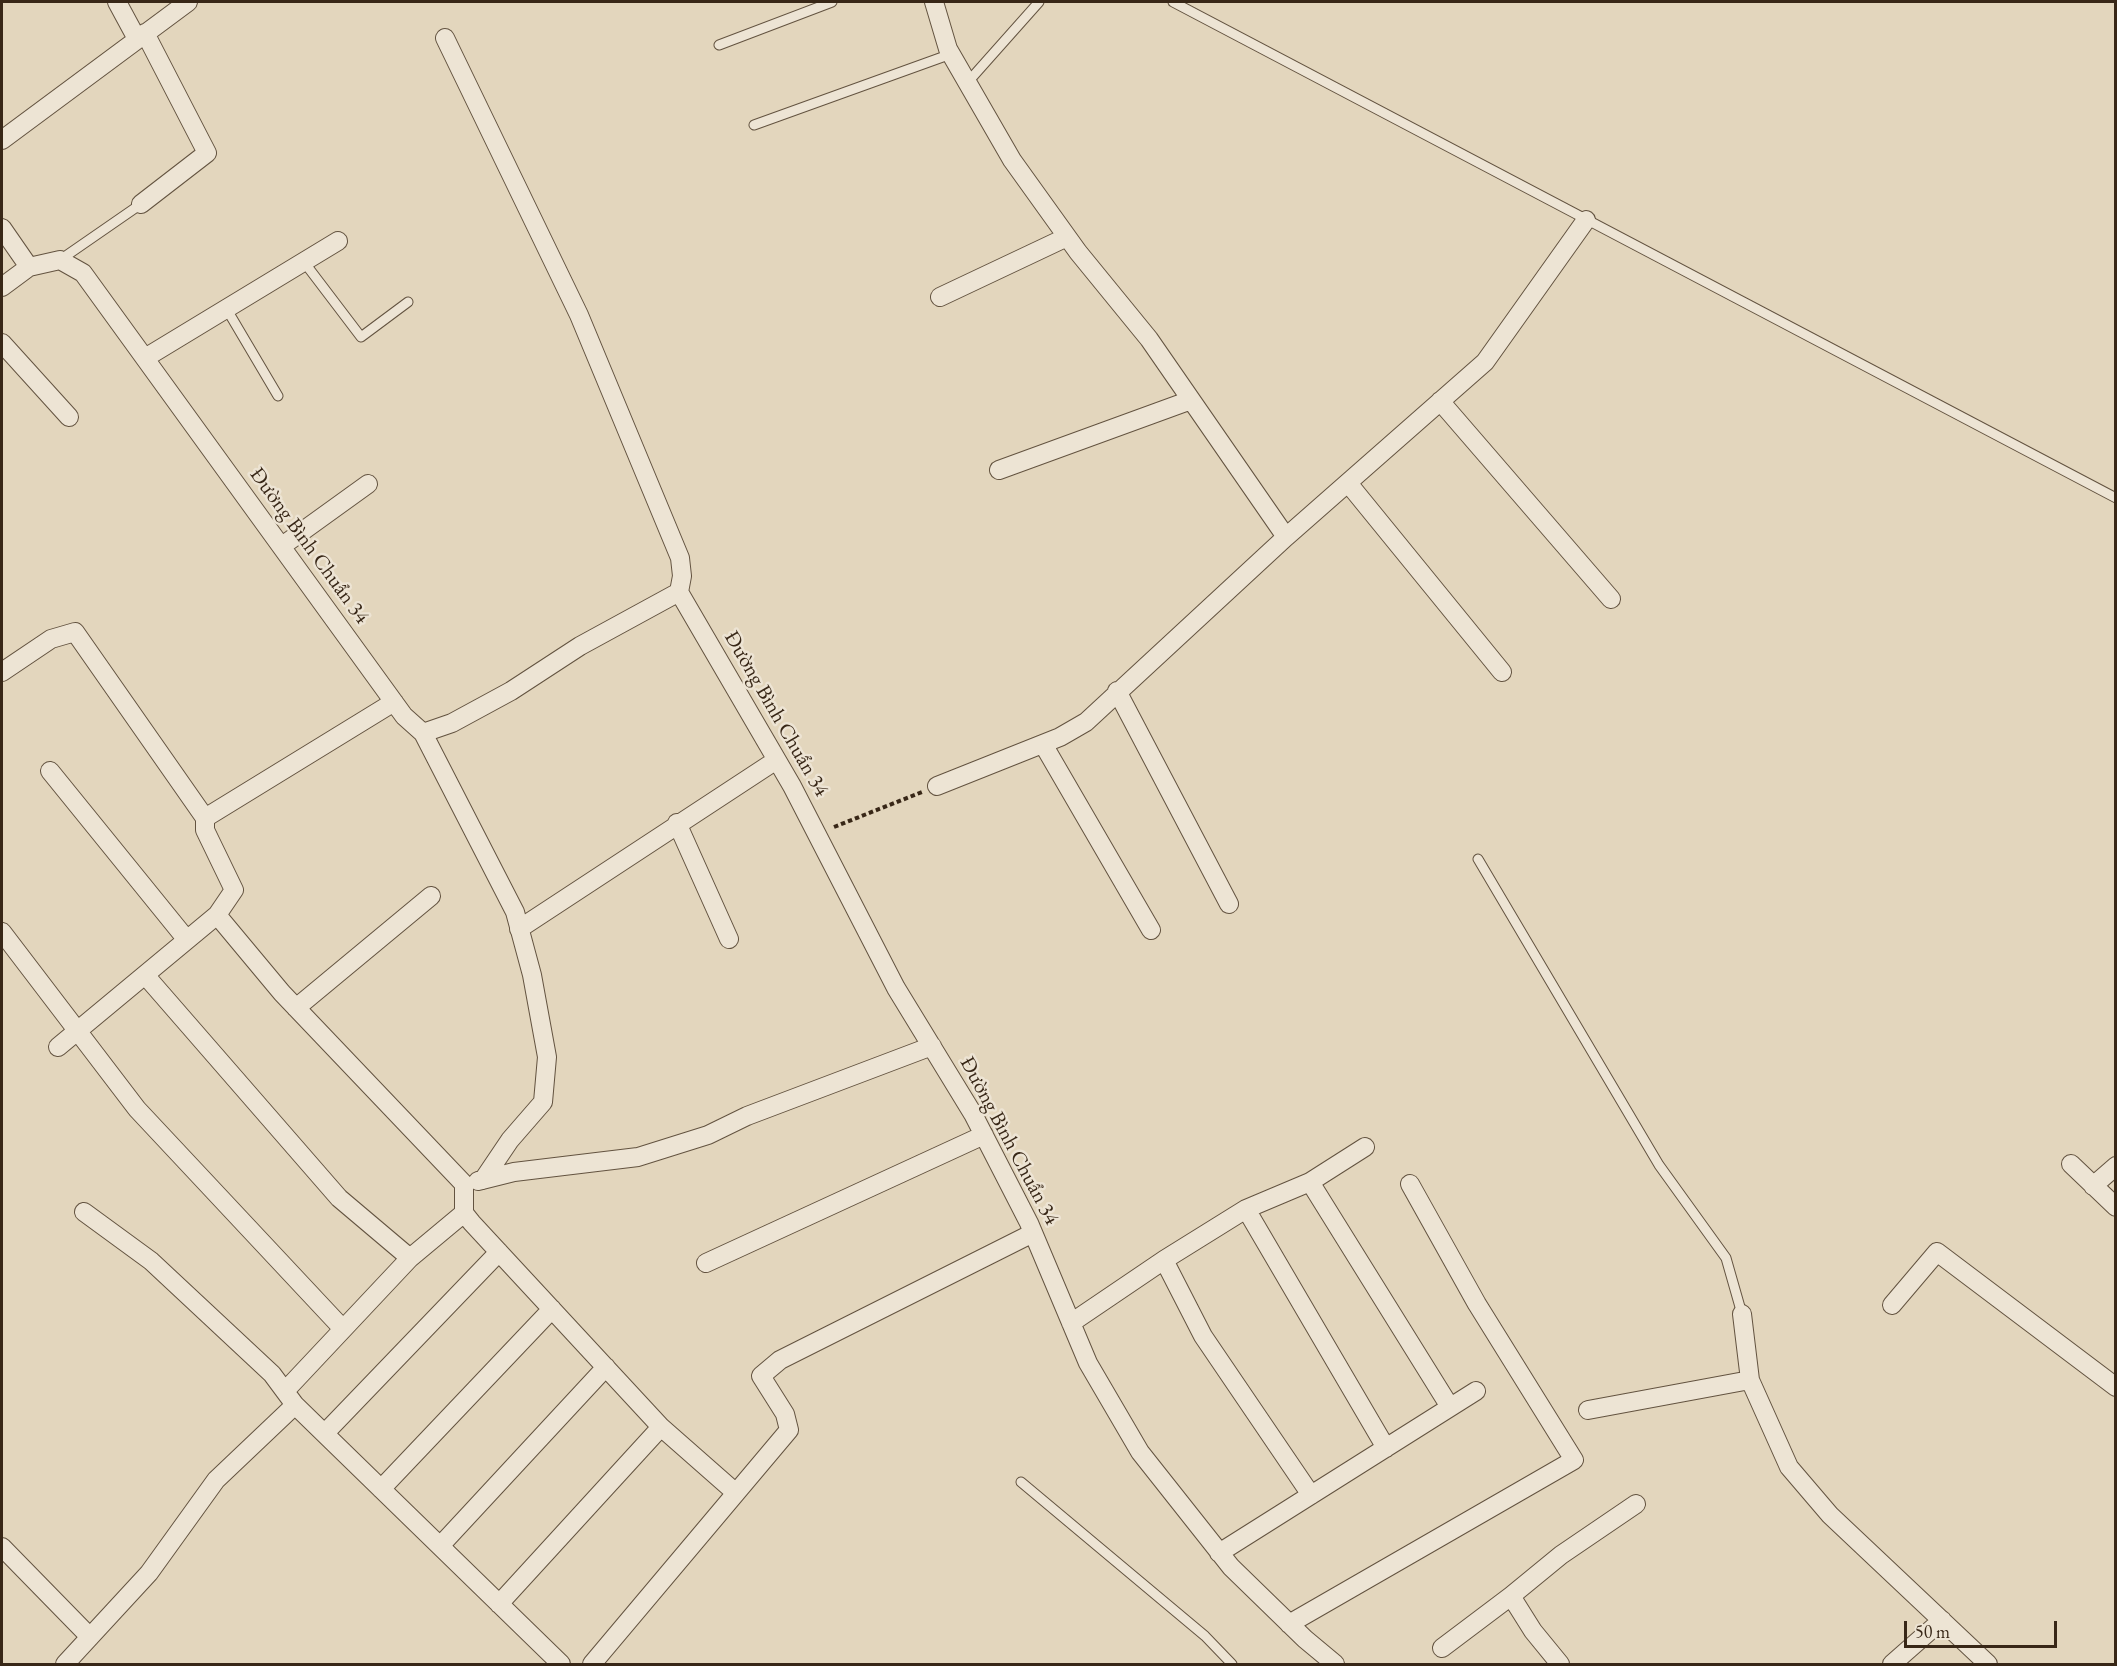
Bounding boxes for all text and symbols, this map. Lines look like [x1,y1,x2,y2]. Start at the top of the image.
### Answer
street label: Đường Bình Chuẩn 34 [244,463,374,629]
street label: Đường Bình Chuẩn 34 [718,627,834,801]
street label: Đường Bình Chuẩn 34 [954,1053,1064,1229]
scale bar [1907,1609,2060,1647]
text: 50 m [1915,1620,1950,1643]

